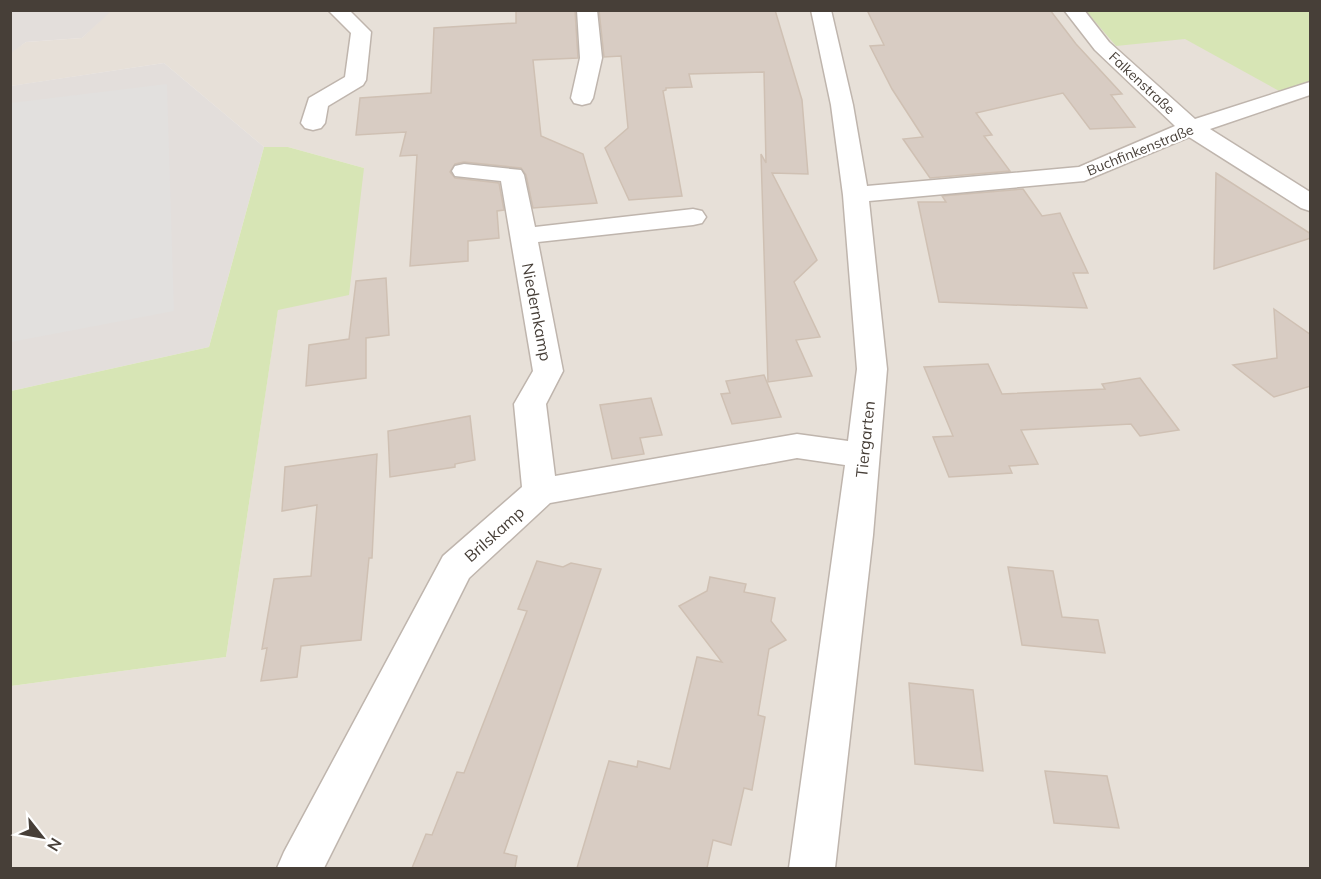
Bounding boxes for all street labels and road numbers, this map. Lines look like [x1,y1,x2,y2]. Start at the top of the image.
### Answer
street label: Falkenstraße [1105,48,1179,118]
street label: Buchfinkenstraße [1084,120,1196,180]
street label: Niedernkamp [518,261,556,363]
street label: Tiergarten [851,400,879,478]
street label: Brilskamp [460,502,528,566]

